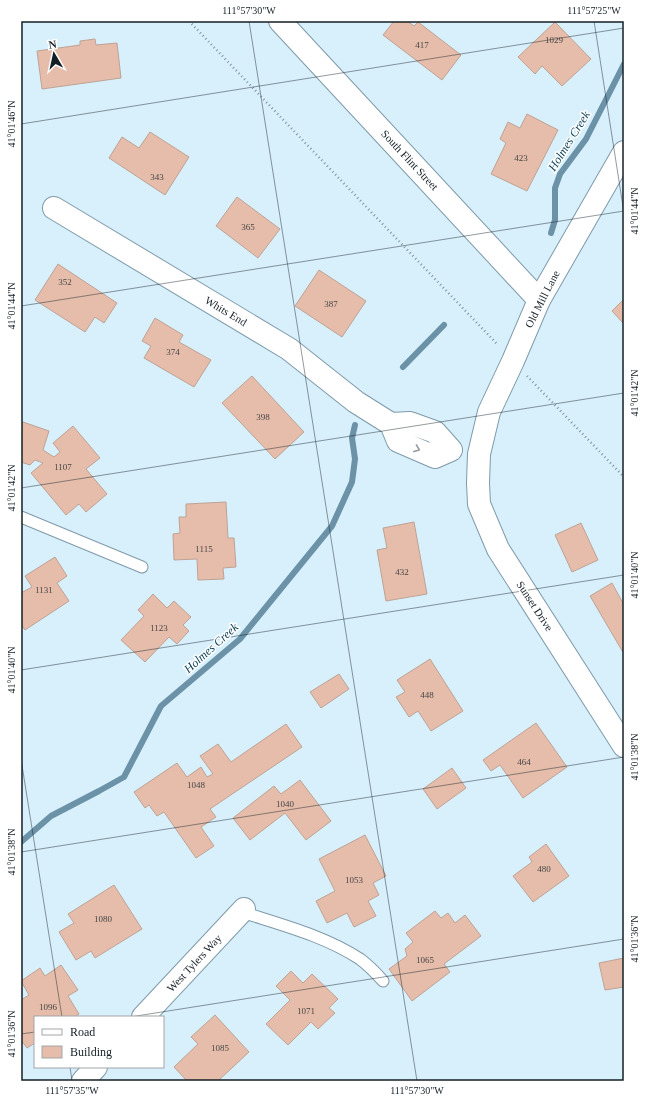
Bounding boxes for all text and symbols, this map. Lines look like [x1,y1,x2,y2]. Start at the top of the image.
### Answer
text: 111°57'30"W [222,5,276,16]
text: 111°57'25"W [567,5,621,16]
north arrow [34,34,74,74]
house number: 1029 [545,35,564,45]
text: N [48,38,57,51]
house number: 417 [415,40,429,50]
text: 41°01'46"N [6,100,17,148]
water label: Holmes Creek [545,108,593,174]
street label: South Flint Street [379,128,441,192]
house number: 423 [514,153,528,163]
house number: 343 [150,172,164,182]
text: 41°01'44"N [629,187,640,235]
house number: 365 [241,222,255,232]
street label: Old Mill Lane [522,268,562,330]
house number: 352 [58,277,72,287]
text: 41°01'44"N [6,282,17,330]
street label: Whits End [203,294,250,328]
house number: 387 [324,299,338,309]
house number: 374 [166,347,180,357]
text: 41°01'42"N [629,369,640,417]
house number: 398 [256,412,270,422]
one-way arrow [412,444,420,452]
house number: 1107 [54,462,72,472]
text: 41°01'42"N [6,464,17,512]
house number: 1115 [195,544,213,554]
text: 41°01'40"N [629,551,640,599]
house number: 432 [395,567,409,577]
street label: Sunset Drive [514,579,556,633]
house number: 1131 [35,585,53,595]
water label: Holmes Creek [180,620,241,677]
house number: 1123 [150,623,168,633]
text: 41°01'40"N [6,646,17,694]
house number: 448 [420,690,434,700]
text: 41°01'38"N [629,733,640,781]
house number: 464 [517,757,531,767]
house number: 1048 [187,780,206,790]
house number: 1040 [276,799,295,809]
text: 41°01'38"N [6,828,17,876]
house number: 480 [537,864,551,874]
house number: 1053 [345,875,364,885]
house number: 1080 [94,914,113,924]
text: 41°01'36"N [629,915,640,963]
street label: West Tylers Way [164,931,224,994]
house number: 1065 [416,955,435,965]
house number: 1096 [39,1002,58,1012]
house number: 1071 [297,1006,315,1016]
text: 41°01'36"N [6,1010,17,1058]
legend [34,1016,164,1068]
text: Road [70,1025,95,1039]
house number: 1085 [211,1043,230,1053]
text: Building [70,1045,112,1059]
text: 111°57'35"W [45,1085,99,1096]
text: 111°57'30"W [390,1085,444,1096]

